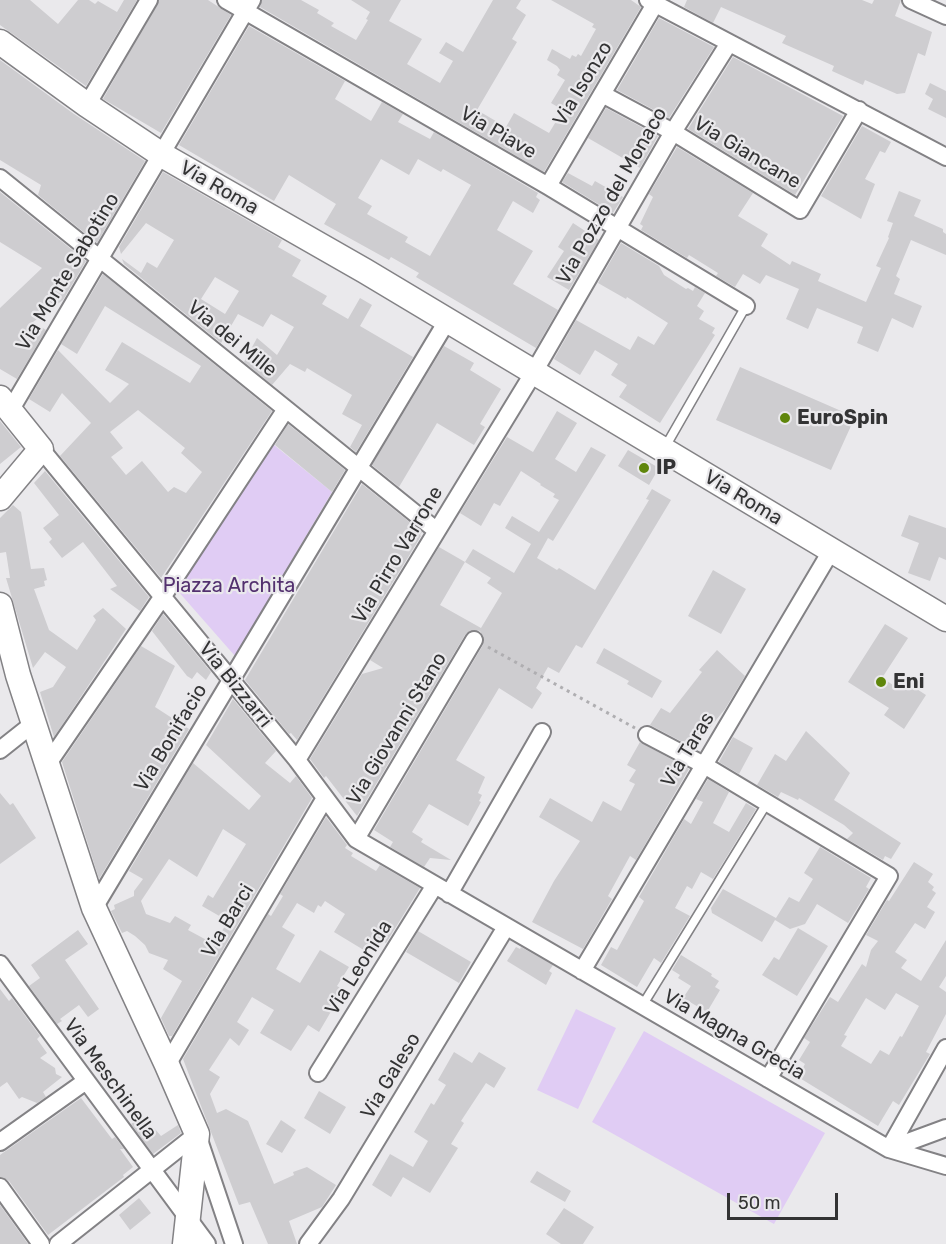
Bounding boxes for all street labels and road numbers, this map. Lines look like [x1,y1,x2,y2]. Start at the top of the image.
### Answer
street label: Via Isonzo [548,37,618,131]
street label: Via Piave [456,102,540,164]
street label: Via Pozzo del Monaco [552,103,672,289]
street label: Via Giancane [689,112,805,194]
street label: Via Roma [175,156,263,220]
street label: Via Monte Sabotino [11,189,125,355]
street label: Via dei Mille [182,296,282,382]
street label: Via Roma [699,465,787,531]
street label: Via Pirro Varrone [348,482,448,628]
street label: Via Bizzarri [193,637,277,733]
street label: Via Giovanni Stano [342,648,452,810]
street label: Via Bonifacio [129,680,213,796]
street label: Via Taras [656,708,720,792]
street label: Via Barci [197,880,259,962]
street label: Via Leonida [320,916,398,1020]
street label: Via Magna Grecia [659,985,809,1085]
street label: Via Meschinella [58,1014,162,1144]
street label: Via Galeso [356,1029,426,1123]

